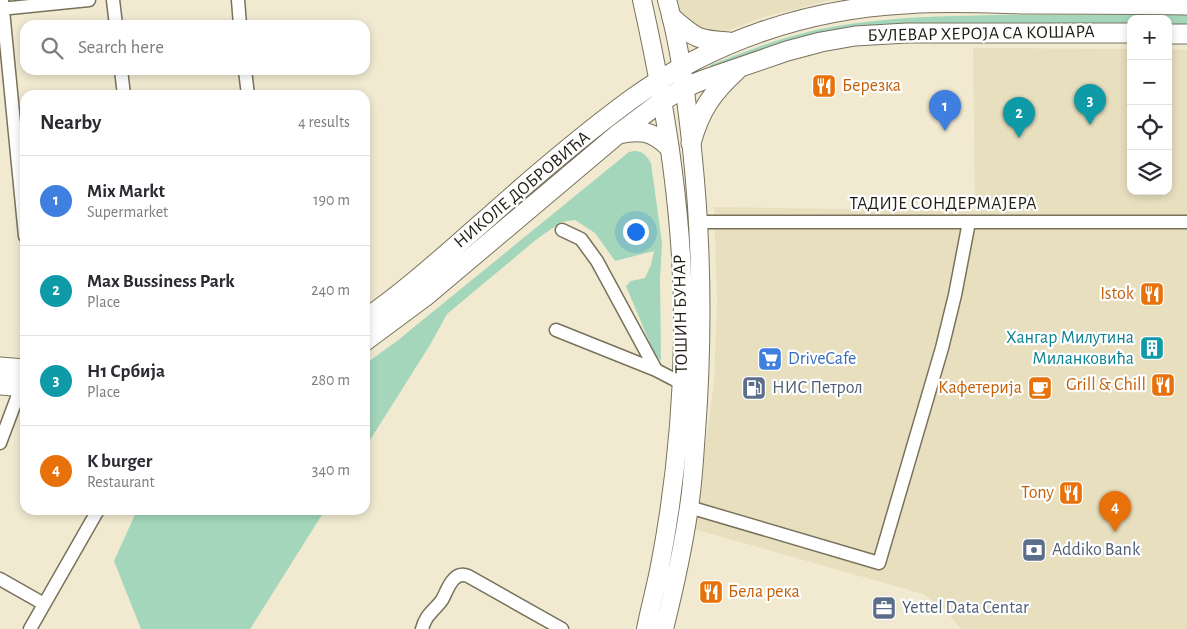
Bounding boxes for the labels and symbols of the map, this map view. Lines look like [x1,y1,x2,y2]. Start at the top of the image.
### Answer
street label: БУЛЕВАР ХЕРОЈА СА КОШАРА [867,23,1095,45]
restaurant icon: Березка [811,73,837,99]
place label: Березка [842,77,901,95]
pin: 3 [1074,84,1106,125]
pin: 1 [929,90,961,131]
pin: 2 [1003,97,1035,138]
street label: НИКОЛЕ ДОБРОВИЋА [451,128,594,252]
street label: ТАДИЈЕ СОНДЕРМАЈЕРА [849,195,1037,213]
your location [623,219,649,245]
street label: ТОШИН БУНАР [671,255,691,373]
restaurant icon: Istok [1139,281,1165,307]
place label: Istok [1100,285,1135,303]
place label: Хангар Милутина Миланковића [1006,329,1134,368]
building icon: Хангар Милутина Миланковића [1139,335,1165,361]
supermarket icon: DriveCafe [757,346,783,372]
place label: DriveCafe [788,350,856,368]
restaurant icon: Grill & Chill [1150,372,1176,398]
fuel station icon: НИС Петрол [741,375,767,401]
cafe icon: Кафетерија [1027,375,1053,401]
place label: Grill & Chill [1066,376,1146,394]
place label: НИС Петрол [772,379,863,397]
place label: Кафетерија [938,379,1022,397]
restaurant icon: Tony [1058,480,1084,506]
place label: Tony [1021,484,1054,502]
pin: 4 [1099,491,1131,532]
bank icon: Addiko Bank [1021,537,1047,563]
place label: Addiko Bank [1052,541,1141,559]
restaurant icon: Бела река [698,579,724,605]
place label: Бела река [728,583,800,601]
office icon: Yettel Data Centar [871,595,897,621]
place label: Yettel Data Centar [902,599,1029,617]

